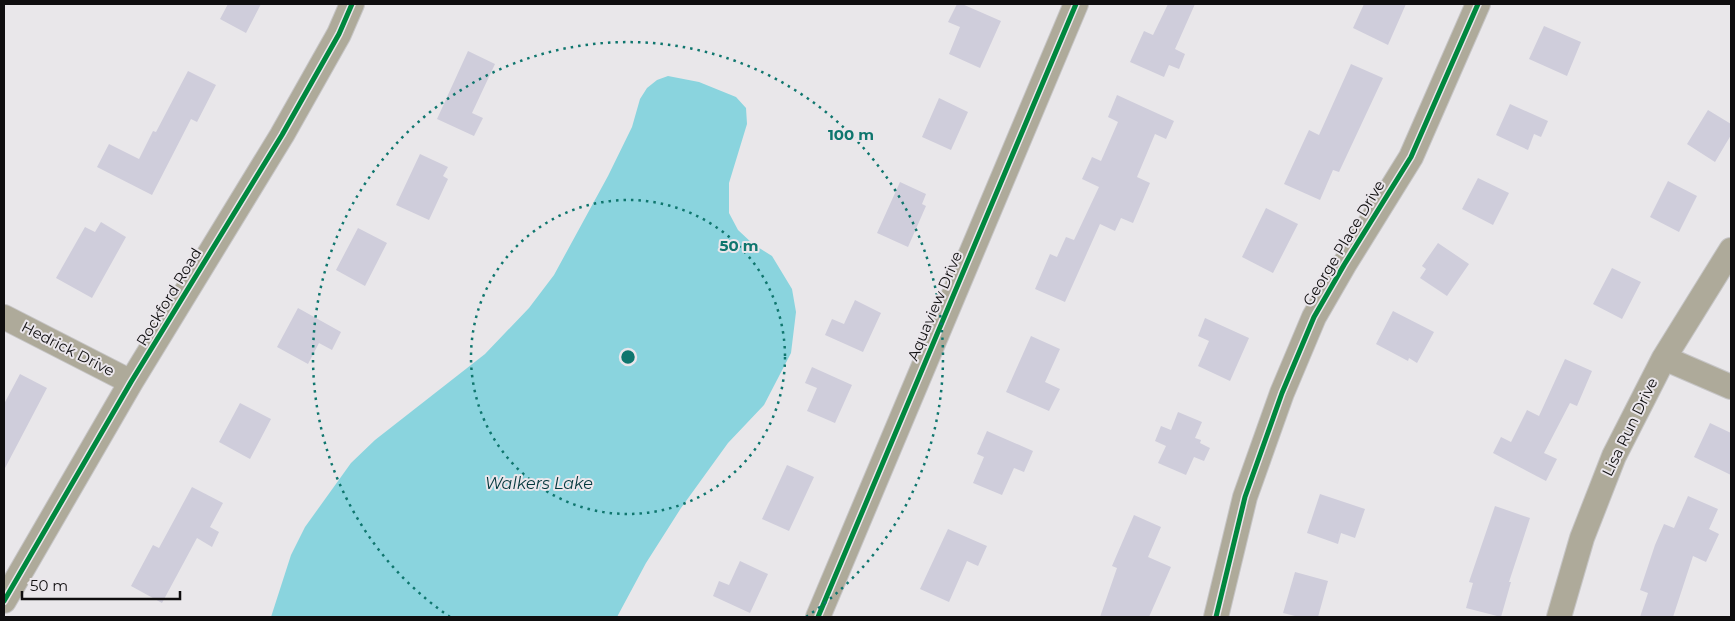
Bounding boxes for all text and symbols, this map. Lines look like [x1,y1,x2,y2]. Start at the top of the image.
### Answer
text: 100 m [828,125,874,144]
street label: George Place Drive [1298,176,1389,309]
text: 50 m [719,236,759,255]
street label: Rockford Road [132,244,205,349]
street label: Aquaview Drive [903,248,966,363]
street label: Hedrick Drive [19,317,118,380]
centre of rings [619,348,637,366]
street label: Lisa Run Drive [1598,374,1662,479]
water label: Walkers Lake [485,474,593,493]
scale bar [22,568,180,600]
text: 50 m [30,576,68,595]

